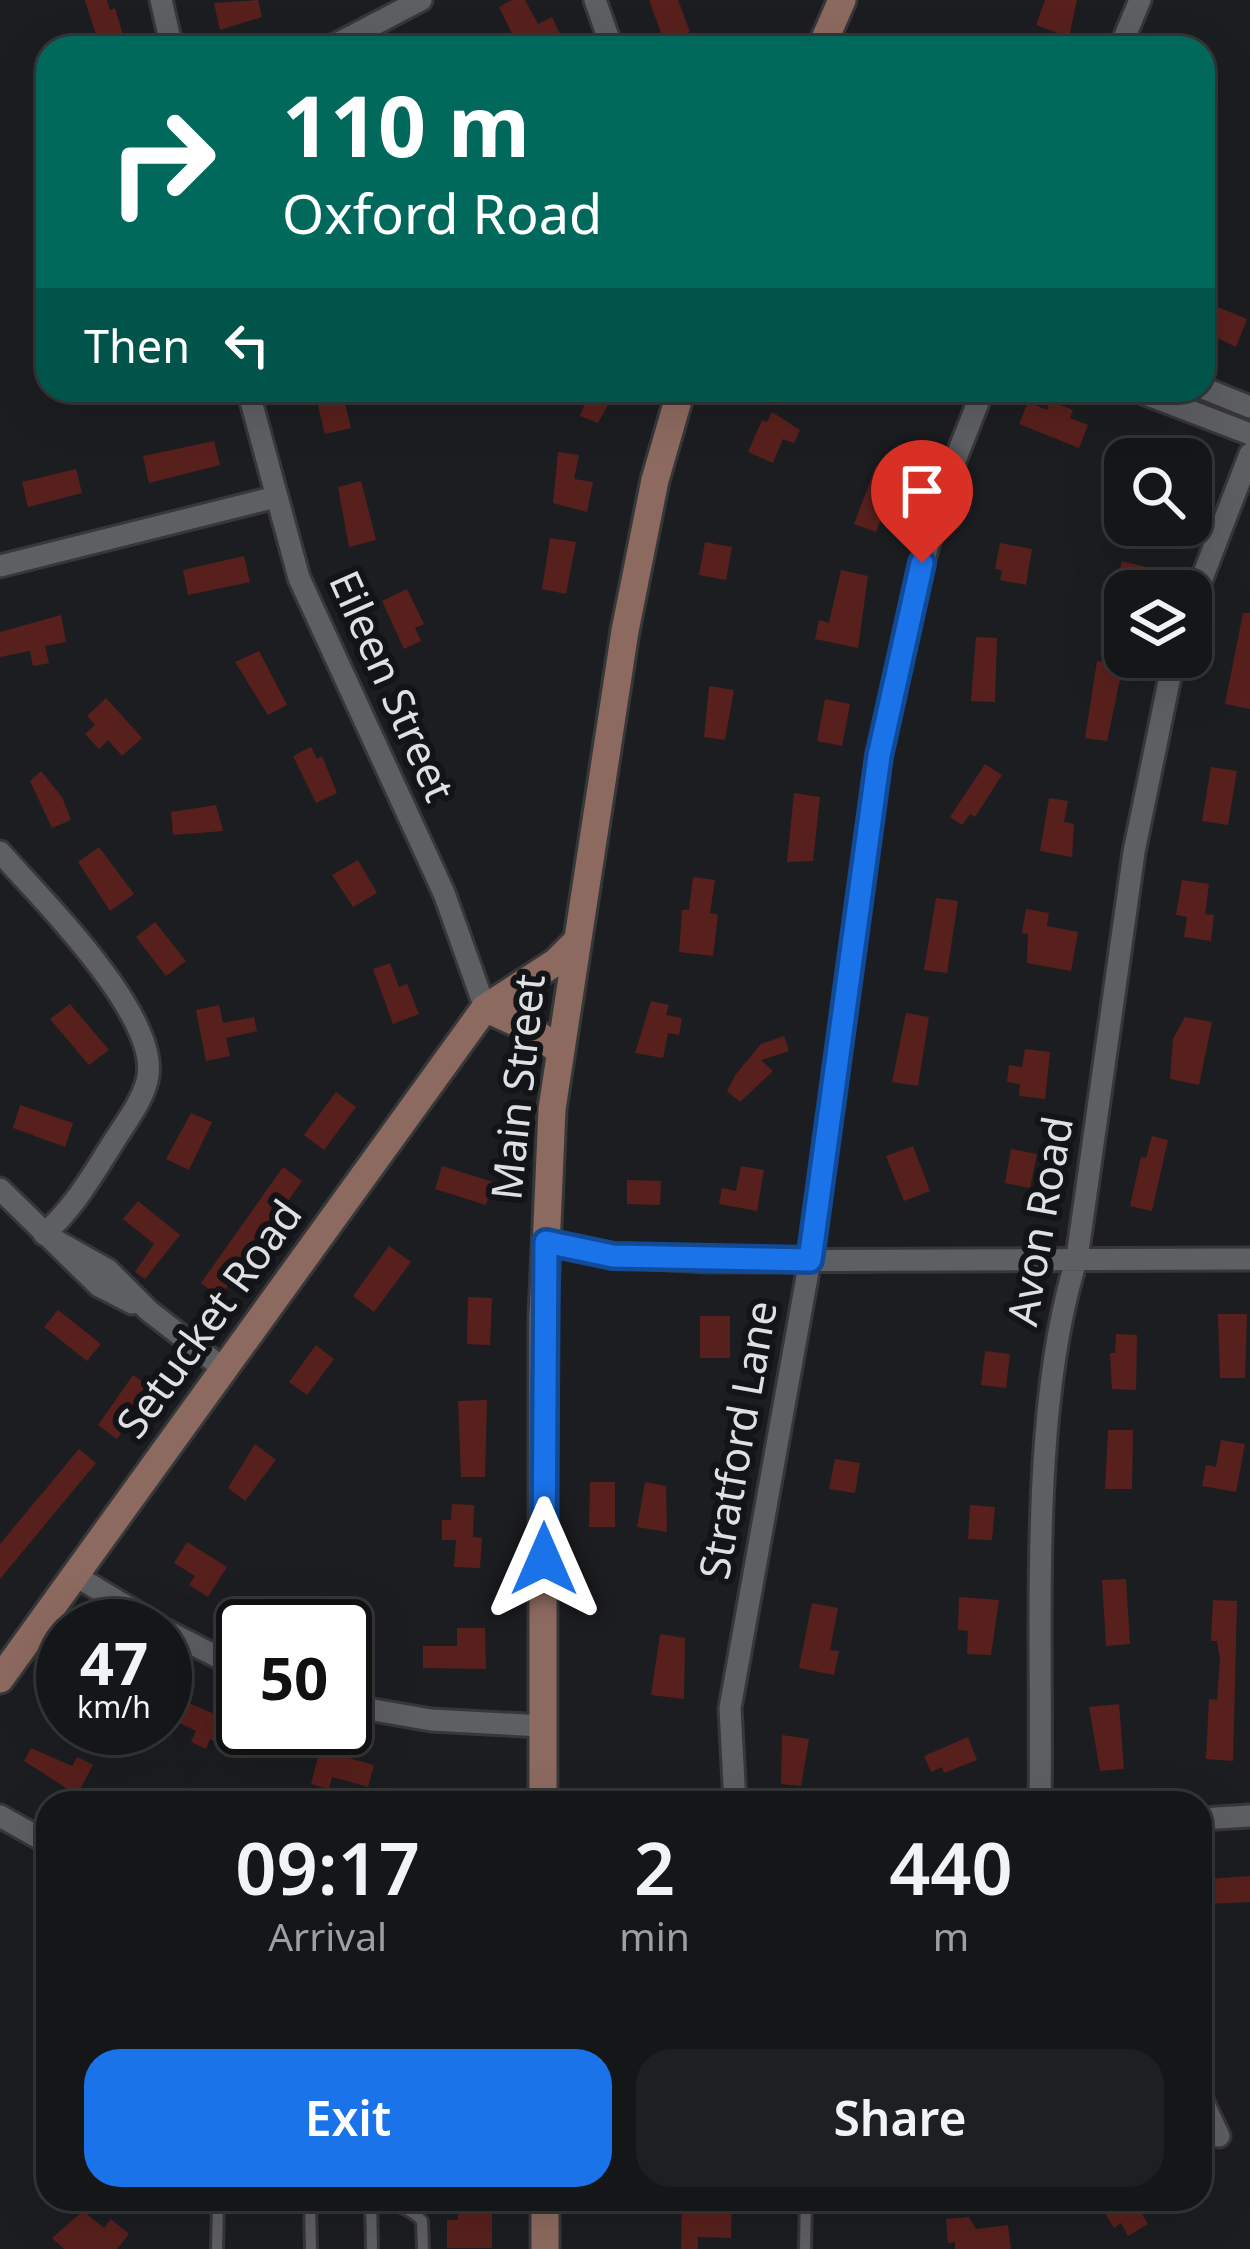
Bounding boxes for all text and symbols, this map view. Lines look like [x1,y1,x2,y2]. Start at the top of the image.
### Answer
text: 110 m [282,67,530,182]
icon: right [84,84,240,240]
text: Oxford Road [282,176,602,250]
icon: left [214,312,280,378]
text: Then [84,315,190,376]
map controls [1104,438,1212,678]
button: search [1104,438,1212,546]
pin [871,440,973,563]
icon: arrive [889,458,955,524]
street label: Eileen Street [317,561,470,810]
button: layers [1104,570,1212,678]
street label: Main Street [476,971,557,1203]
street label: Avon Road [992,1112,1085,1330]
street label: Setucket Road [102,1188,313,1449]
street label: Stratford Lane [684,1296,789,1583]
position arrow [481,1496,607,1622]
speed limit sign: 50 [216,1599,372,1755]
text: 47 [80,1621,148,1703]
text: km/h [77,1686,151,1727]
text: 09:17 [235,1818,420,1916]
text: 2 [634,1818,675,1916]
text: 440 [889,1818,1013,1916]
text: Arrival [268,1909,387,1962]
text: min [619,1909,690,1962]
text: m [933,1909,969,1962]
button: Exit [84,2049,612,2187]
button: Share [636,2049,1164,2187]

